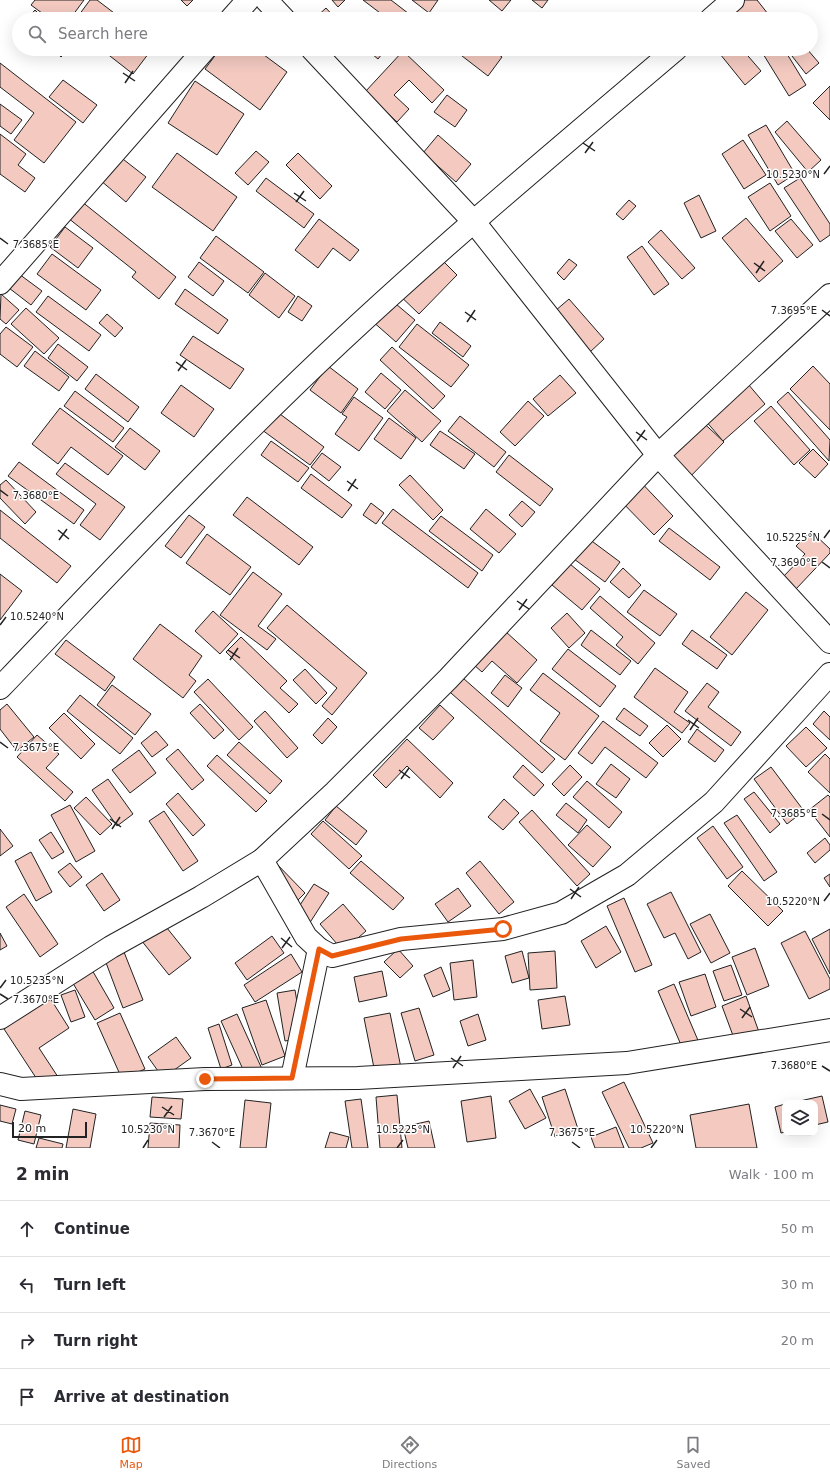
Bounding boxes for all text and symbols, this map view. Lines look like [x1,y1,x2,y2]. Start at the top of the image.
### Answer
search box [12,12,818,56]
icon: search [26,23,48,45]
text: Search here [58,25,148,43]
text: 10.5230°N [766,169,820,180]
text: 7.3685°E [13,239,59,250]
text: 7.3695°E [771,305,817,316]
text: 7.3680°E [13,490,59,501]
text: 10.5225°N [766,532,820,543]
text: 7.3690°E [771,557,817,568]
text: 10.5240°N [10,611,64,622]
text: 7.3675°E [13,742,59,753]
text: 7.3685°E [771,808,817,819]
text: 10.5220°N [766,896,820,907]
route start [494,920,512,938]
text: 10.5235°N [10,975,64,986]
text: 7.3670°E [13,994,59,1005]
text: 7.3680°E [771,1060,817,1071]
route end [196,1070,214,1088]
map controls [782,1100,818,1136]
button: layers [782,1100,818,1136]
scale bar [12,1120,87,1139]
text: 20 m [18,1122,46,1135]
text: 10.5230°N [121,1124,175,1135]
text: 10.5225°N [376,1124,430,1135]
text: 10.5220°N [630,1124,684,1135]
text: 7.3670°E [189,1127,235,1138]
text: 7.3675°E [549,1127,595,1138]
text: 2 min [16,1164,69,1184]
text: Walk · 100 m [729,1167,814,1182]
icon: ahead [16,1218,38,1240]
text: Continue [54,1220,130,1238]
text: 50 m [781,1221,814,1236]
icon: left [16,1274,38,1296]
text: Turn left [54,1276,126,1294]
text: 30 m [781,1277,814,1292]
icon: right [16,1330,38,1352]
text: Turn right [54,1332,138,1350]
text: 20 m [781,1333,814,1348]
icon: arrive [16,1386,38,1408]
text: Arrive at destination [54,1388,229,1406]
tab: Map [120,1434,143,1471]
tab: Directions [382,1434,437,1471]
tab: Saved [676,1434,710,1471]

